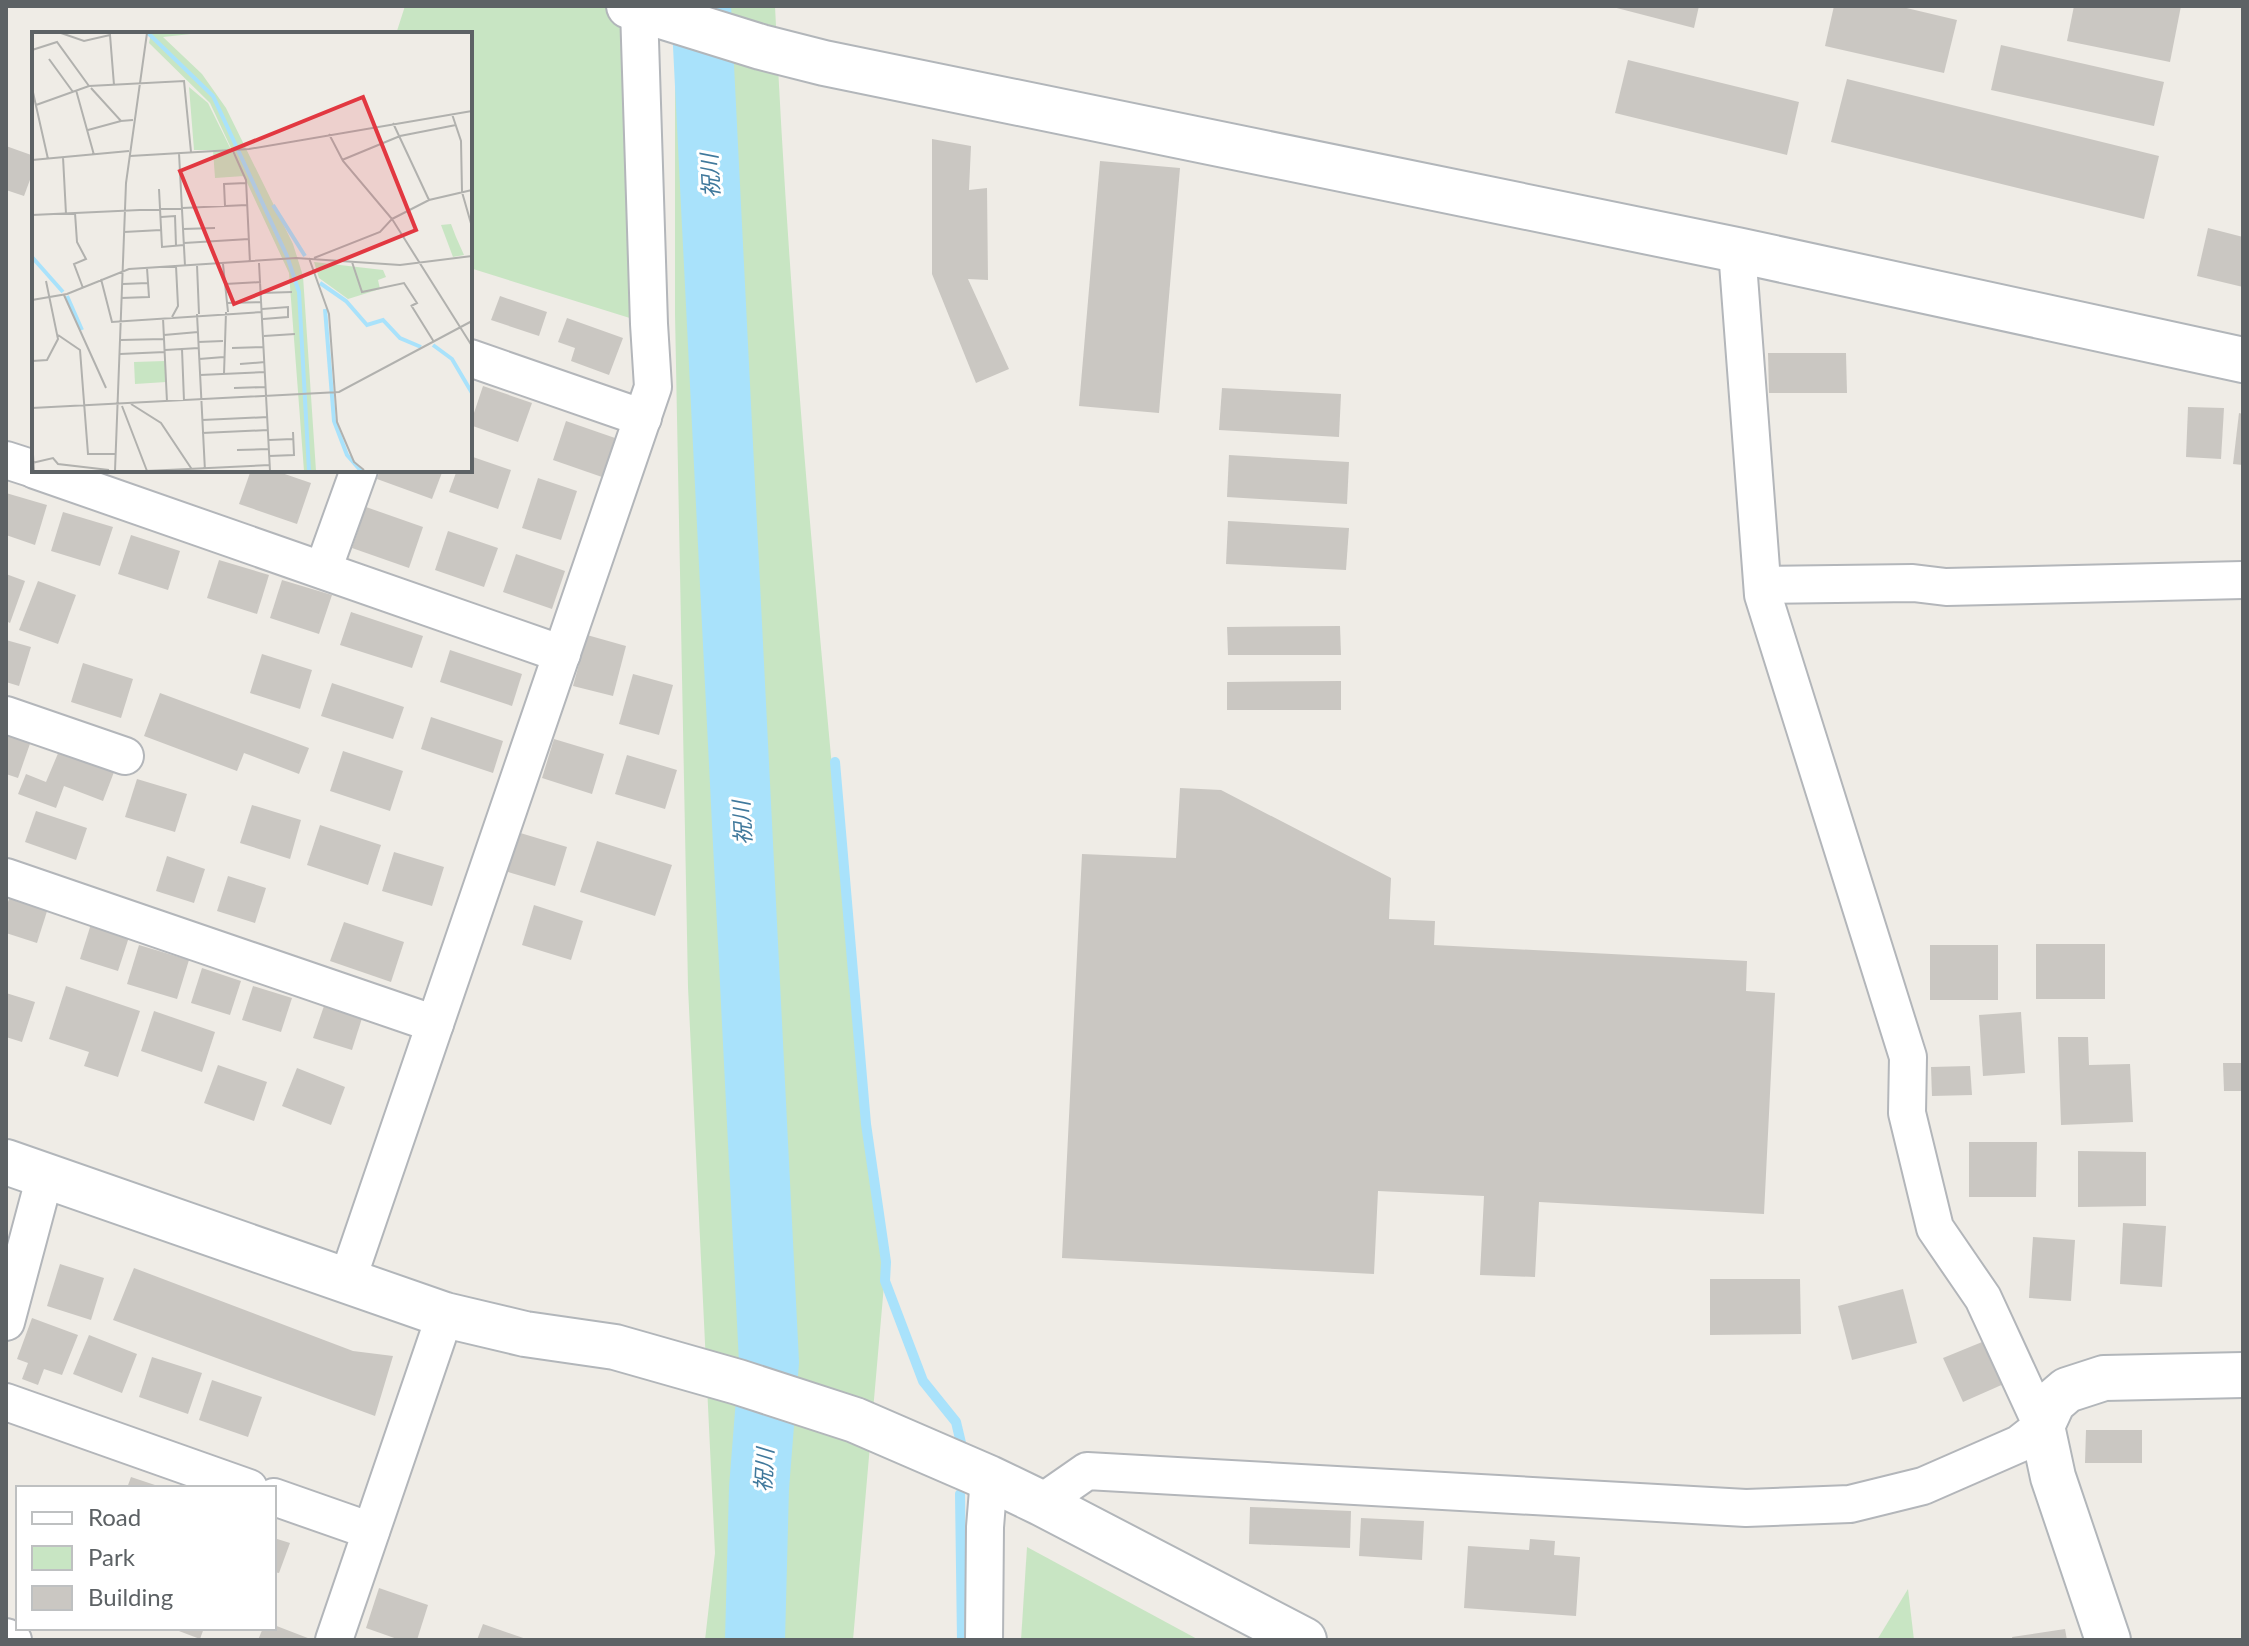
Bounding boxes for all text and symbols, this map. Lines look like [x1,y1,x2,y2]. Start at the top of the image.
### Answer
inset map [32,32,472,472]
water label: 祝川 [695,151,724,199]
water label: 祝川 [727,798,756,846]
water label: 祝川 [749,1445,778,1493]
legend [16,1486,276,1630]
text: Road [88,1502,141,1531]
text: Park [88,1542,136,1571]
text: Building [88,1582,173,1611]

